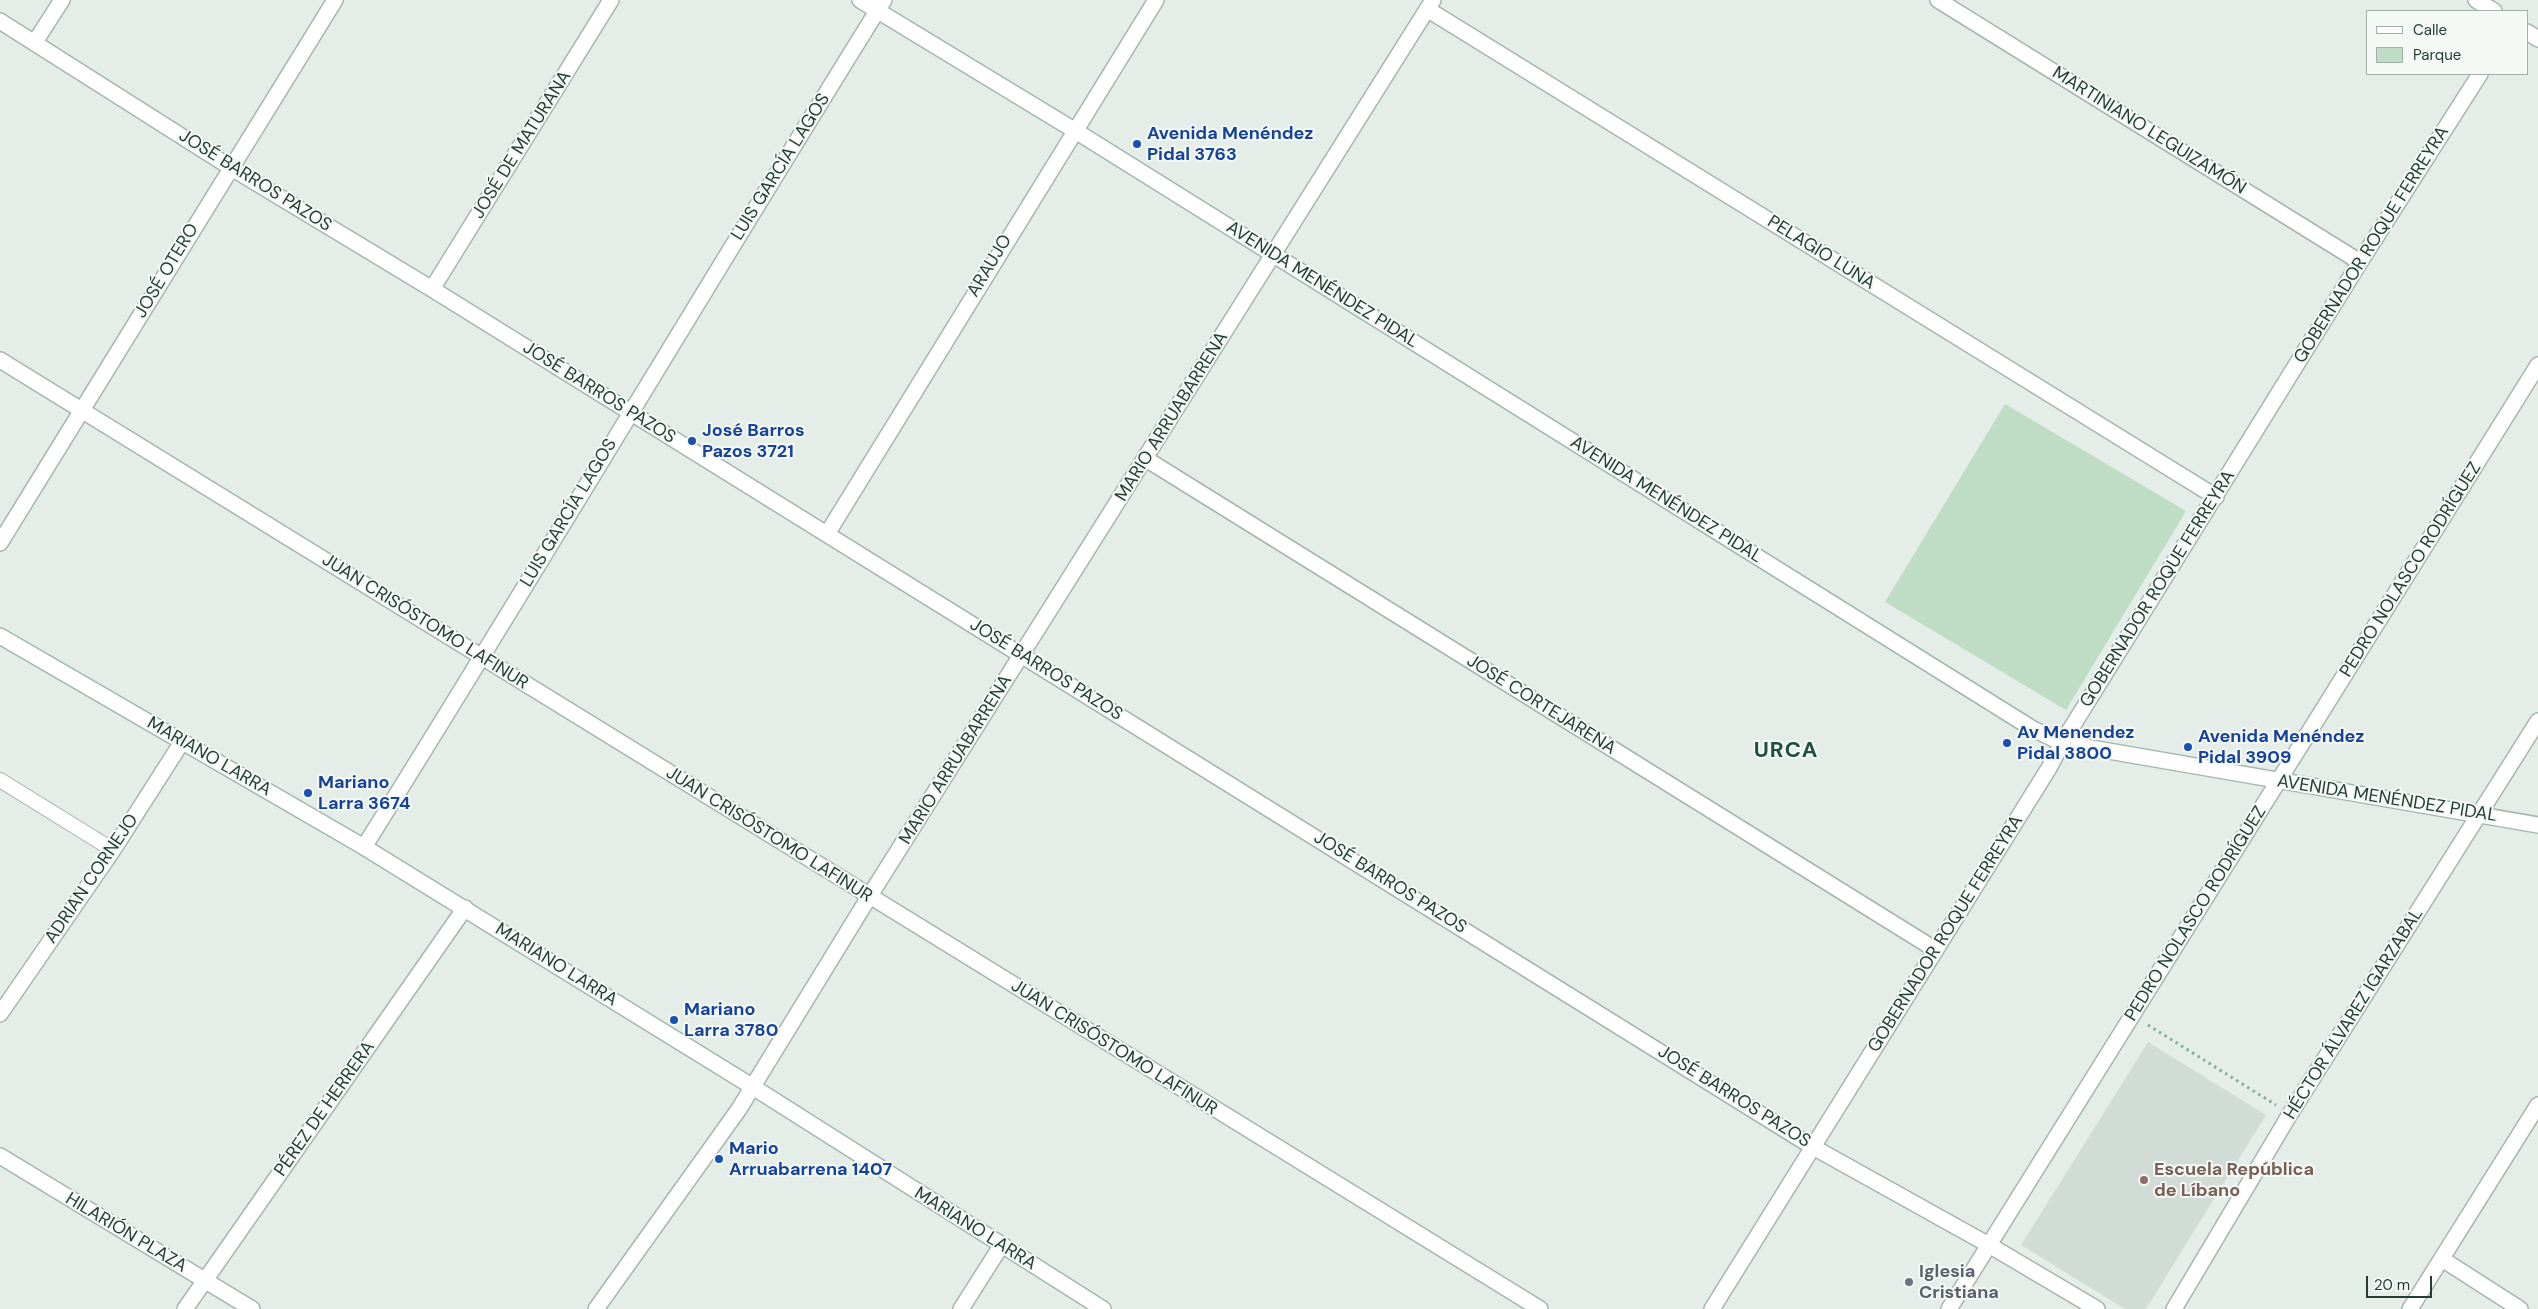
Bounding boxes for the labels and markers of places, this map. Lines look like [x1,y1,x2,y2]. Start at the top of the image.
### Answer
place label: Avenida Menéndez Pidal 3763 [1147,123,1313,166]
marker: Avenida Menéndez Pidal 3763 [1131,138,1143,150]
place label: José Barros Pazos 3721 [702,420,805,462]
marker: José Barros Pazos 3721 [686,435,698,447]
place label: Av Menendez Pidal 3800 [2017,722,2134,764]
place label: Avenida Menéndez Pidal 3909 [2198,726,2364,769]
marker: Av Menendez Pidal 3800 [2001,737,2013,749]
marker: Avenida Menéndez Pidal 3909 [2182,741,2194,753]
place label: Mariano Larra 3674 [318,772,411,814]
marker: Mariano Larra 3674 [302,787,314,799]
place label: Mariano Larra 3780 [684,999,778,1042]
marker: Mariano Larra 3780 [668,1014,680,1026]
place label: Mario Arruabarrena 1407 [729,1138,892,1180]
marker: Mario Arruabarrena 1407 [713,1153,725,1165]
place label: Escuela República de Líbano [2154,1159,2314,1202]
marker: Escuela República de Líbano [2138,1174,2150,1186]
place label: Iglesia Cristiana [1919,1261,1999,1304]
marker: Iglesia Cristiana [1903,1276,1915,1288]

